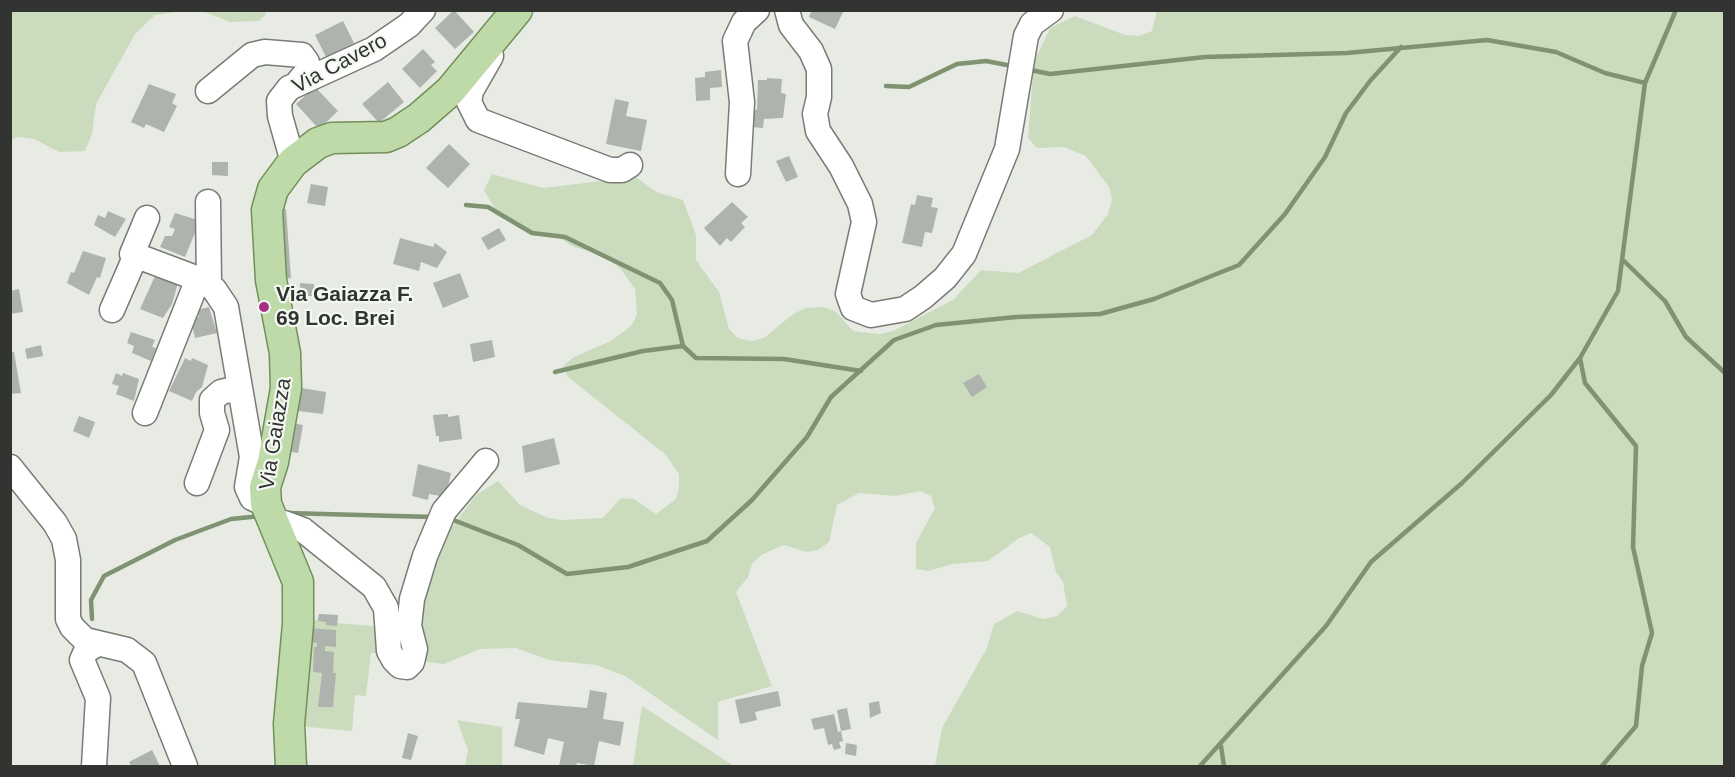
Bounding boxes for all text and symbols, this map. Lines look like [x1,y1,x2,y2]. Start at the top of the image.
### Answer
street label: Via Cavero [288,29,392,99]
place label: Via Gaiazza F. 69 Loc. Brei [276,282,413,332]
marker: Via Gaiazza F. 69 Loc. Brei [257,300,271,314]
street label: Via Gaiazza [255,376,297,492]

